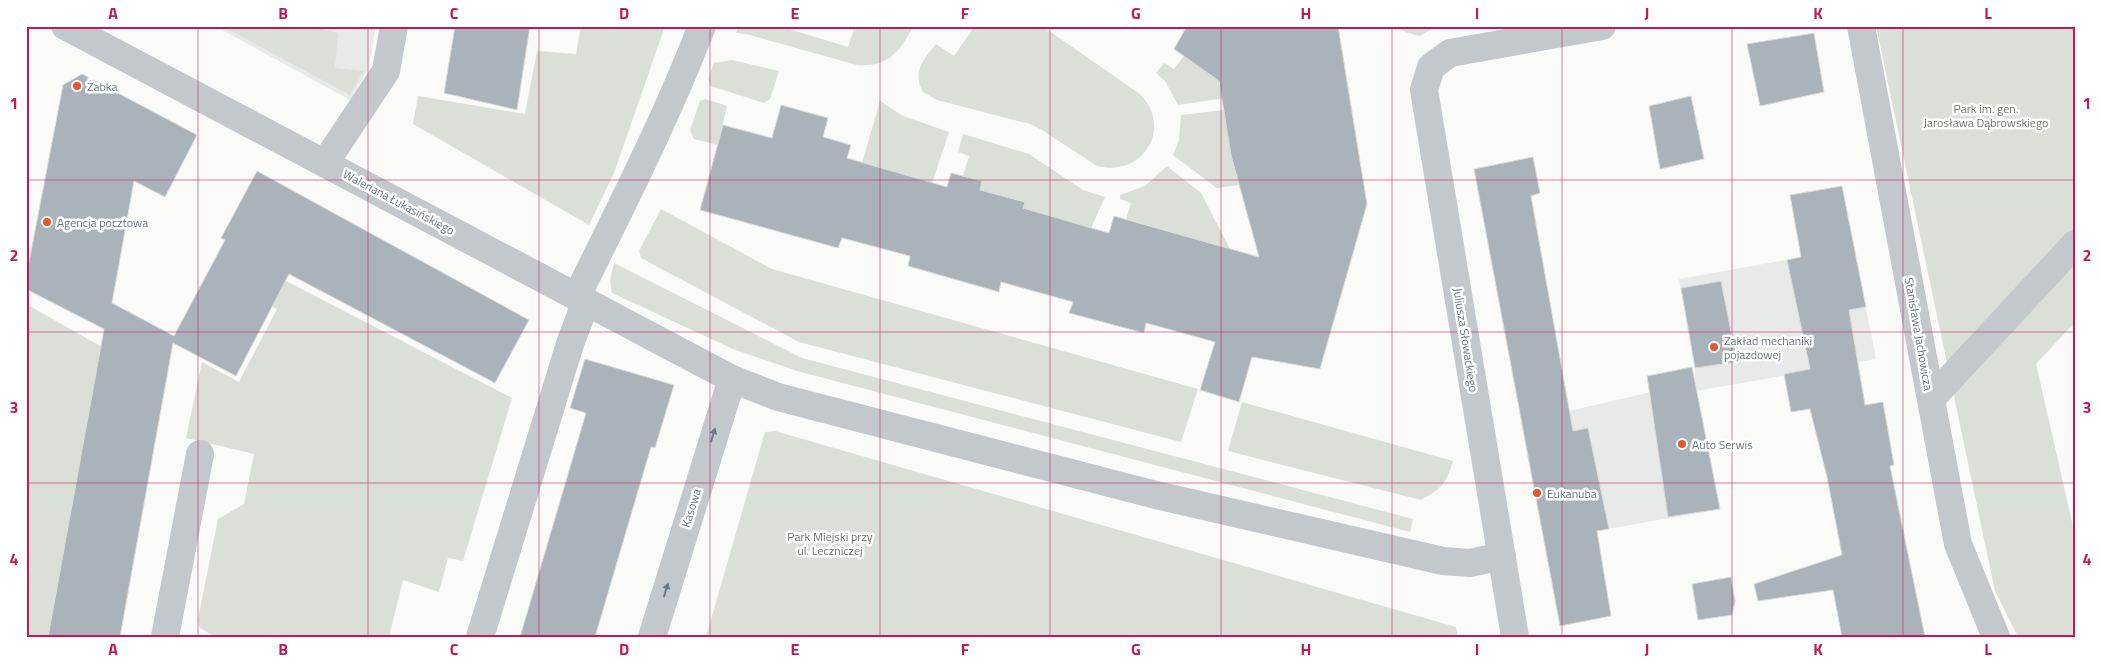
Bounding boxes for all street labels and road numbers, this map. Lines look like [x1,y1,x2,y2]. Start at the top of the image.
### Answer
street label: Waleriana Łukasińskiego [340,164,458,240]
street label: Stanisława Jachowicza [1900,276,1938,392]
street label: Juliusza Słowackiego [1448,287,1484,393]
street label: Kasowa [676,486,706,530]

